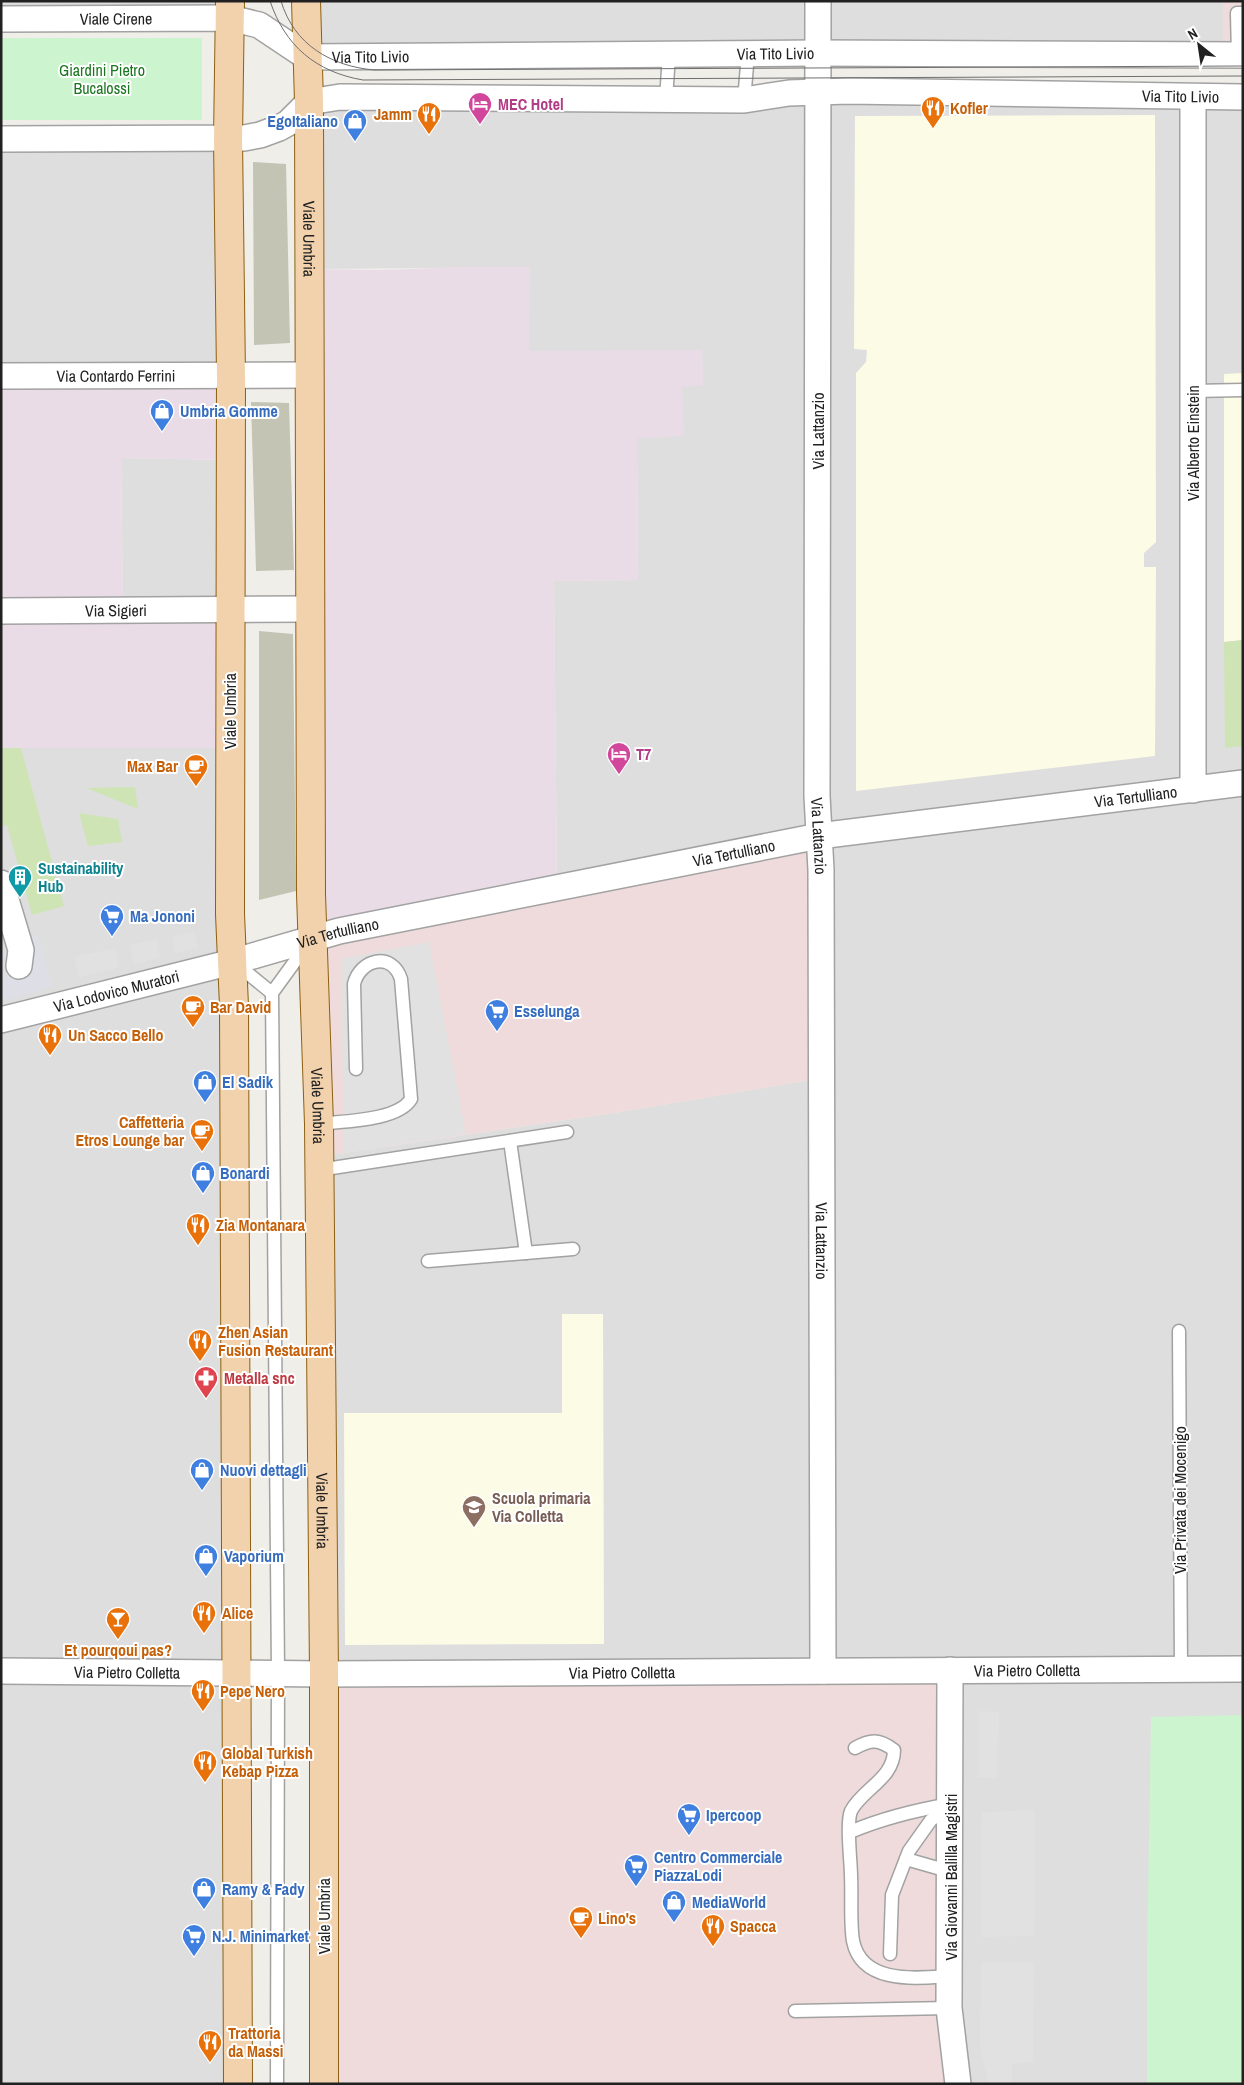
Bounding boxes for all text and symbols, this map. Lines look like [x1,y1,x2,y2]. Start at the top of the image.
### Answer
street label: Viale Cirene [80,7,152,30]
north arrow [1174,20,1224,70]
text: N [1184,24,1201,44]
street label: Via Tito Livio [737,42,814,65]
street label: Via Tito Livio [332,45,409,68]
park label: Giardini Pietro Bucalossi [59,59,145,99]
street label: Via Tito Livio [1142,84,1219,108]
hotel icon: MEC Hotel [467,91,493,125]
place label: MEC Hotel [498,93,564,115]
restaurant icon: Kofler [920,95,946,129]
place label: Kofler [950,97,989,119]
restaurant icon: Jamm [416,101,442,135]
place label: Jamm [374,103,412,125]
shop icon: EgoItaliano [342,108,368,142]
place label: EgoItaliano [267,110,338,132]
street label: Viale Umbria [298,201,320,278]
street label: Via Contardo Ferrini [57,364,175,387]
street label: Via Alberto Einstein [1182,385,1204,501]
street label: Via Lattanzio [807,392,829,470]
shop icon: Umbria Gomme [149,398,175,432]
place label: Umbria Gomme [180,400,278,422]
street label: Via Sigieri [85,599,147,621]
street label: Viale Umbria [219,672,241,749]
hotel icon: T7 [606,741,632,775]
place label: T7 [636,743,651,765]
cafe icon: Max Bar [183,753,209,787]
place label: Max Bar [127,755,179,777]
street label: Via Tertulliano [1093,780,1178,813]
street label: Via Lattanzio [806,797,832,874]
street label: Via Tertulliano [691,834,777,872]
place label: Sustainability Hub [38,857,124,897]
building icon: Sustainability Hub [7,864,33,898]
supermarket icon: Ma Jononi [99,903,125,937]
place label: Ma Jononi [130,905,195,927]
street label: Via Tertulliano [294,912,381,954]
street label: Via Lodovico Muratori [51,965,182,1017]
cafe icon: Bar David [180,994,206,1028]
place label: Bar David [210,996,271,1018]
supermarket icon: Esselunga [484,998,510,1032]
place label: Esselunga [514,1000,580,1022]
restaurant icon: Un Sacco Bello [37,1022,63,1056]
place label: Un Sacco Bello [68,1024,164,1046]
street label: Viale Umbria [306,1067,330,1145]
shop icon: El Sadik [192,1069,218,1103]
place label: El Sadik [222,1071,274,1093]
place label: Caffetteria Etros Lounge bar [75,1111,185,1151]
cafe icon: Caffetteria Etros Lounge bar [189,1118,215,1152]
shop icon: Bonardi [190,1160,216,1194]
place label: Bonardi [220,1162,270,1184]
street label: Via Lattanzio [811,1202,833,1279]
restaurant icon: Zia Montanara [185,1212,211,1246]
place label: Zia Montanara [216,1214,306,1236]
place label: Zhen Asian Fusion Restaurant [218,1321,334,1361]
restaurant icon: Zhen Asian Fusion Restaurant [187,1328,213,1362]
pharmacy icon: Metalla snc [193,1365,219,1399]
place label: Metalla snc [224,1367,295,1389]
street label: Via Privata dei Mocenigo [1169,1426,1191,1574]
shop icon: Nuovi dettagli [189,1457,215,1491]
place label: Nuovi dettagli [220,1459,307,1481]
street label: Viale Umbria [311,1472,334,1550]
place label: Scuola primaria Via Colletta [492,1487,591,1527]
school or university icon: Scuola primaria Via Colletta [461,1494,487,1528]
shop icon: Vaporium [193,1543,219,1577]
place label: Vaporium [224,1545,284,1567]
restaurant icon: Alice [191,1600,217,1634]
place label: Alice [222,1602,253,1624]
bar icon: Et pourqoui pas? [105,1606,131,1640]
place label: Et pourqoui pas? [64,1639,172,1661]
street label: Via Pietro Colletta [974,1659,1081,1681]
street label: Via Pietro Colletta [74,1661,181,1684]
street label: Via Pietro Colletta [569,1661,676,1684]
restaurant icon: Pepe Nero [190,1678,216,1712]
place label: Pepe Nero [220,1680,285,1702]
place label: Global Turkish Kebap Pizza [222,1742,313,1782]
restaurant icon: Global Turkish Kebap Pizza [192,1749,218,1783]
street label: Via Giovanni Balilla Magistri [940,1794,962,1960]
supermarket icon: Ipercoop [676,1802,702,1836]
place label: Ipercoop [706,1804,761,1826]
place label: Centro Commerciale PiazzaLodi [654,1846,782,1886]
supermarket icon: Centro Commerciale PiazzaLodi [623,1853,649,1887]
shop icon: Ramy & Fady [191,1876,217,1910]
street label: Viale Umbria [313,1877,335,1954]
place label: Ramy & Fady [222,1878,305,1900]
shop icon: MediaWorld [661,1889,687,1923]
place label: MediaWorld [692,1891,766,1913]
cafe icon: Lino's [568,1905,594,1939]
place label: Lino's [598,1907,636,1929]
restaurant icon: Spacca [700,1913,726,1947]
place label: Spacca [730,1915,777,1937]
supermarket icon: N.J. Minimarket [181,1923,207,1957]
place label: N.J. Minimarket [212,1925,310,1947]
place label: Trattoria da Massi [228,2022,283,2062]
restaurant icon: Trattoria da Massi [197,2029,223,2063]

